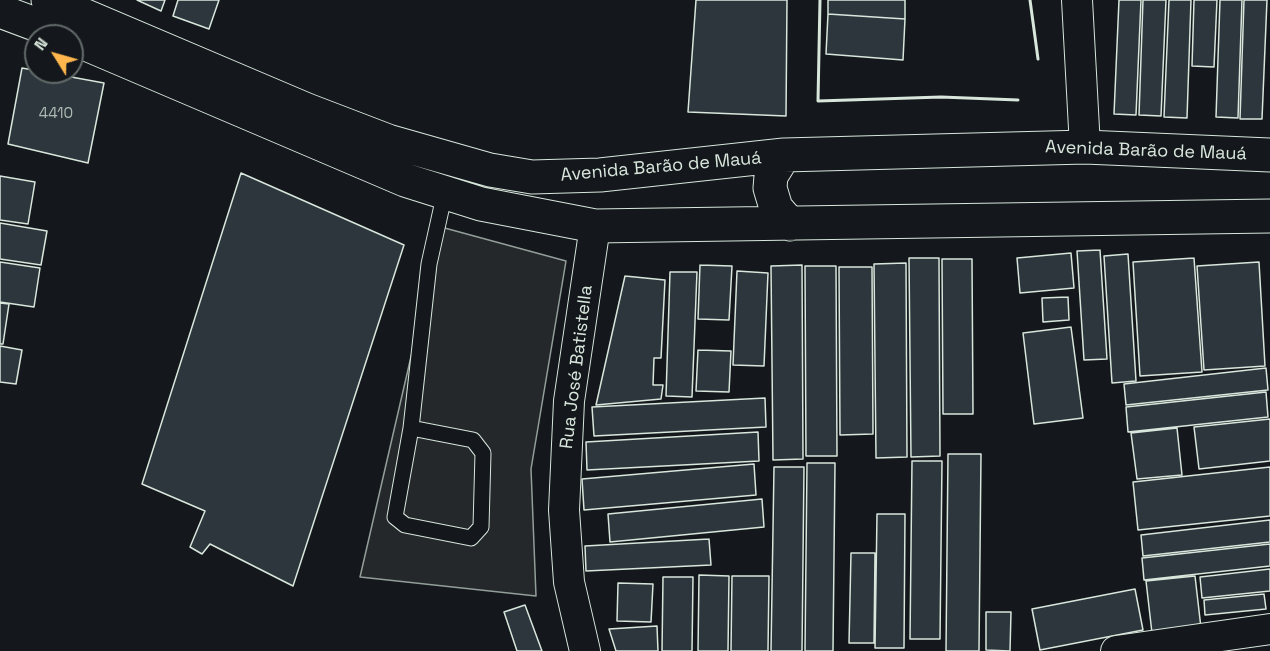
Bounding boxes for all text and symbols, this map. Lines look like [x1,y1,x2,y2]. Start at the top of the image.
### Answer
north arrow [24,24,84,84]
text: N [29,33,52,55]
house number: 4410 [39,105,73,123]
street label: Avenida Barão de Mauá [1045,137,1247,165]
street label: Avenida Barão de Mauá [560,147,762,187]
street label: Rua José Batistella [556,284,598,450]

